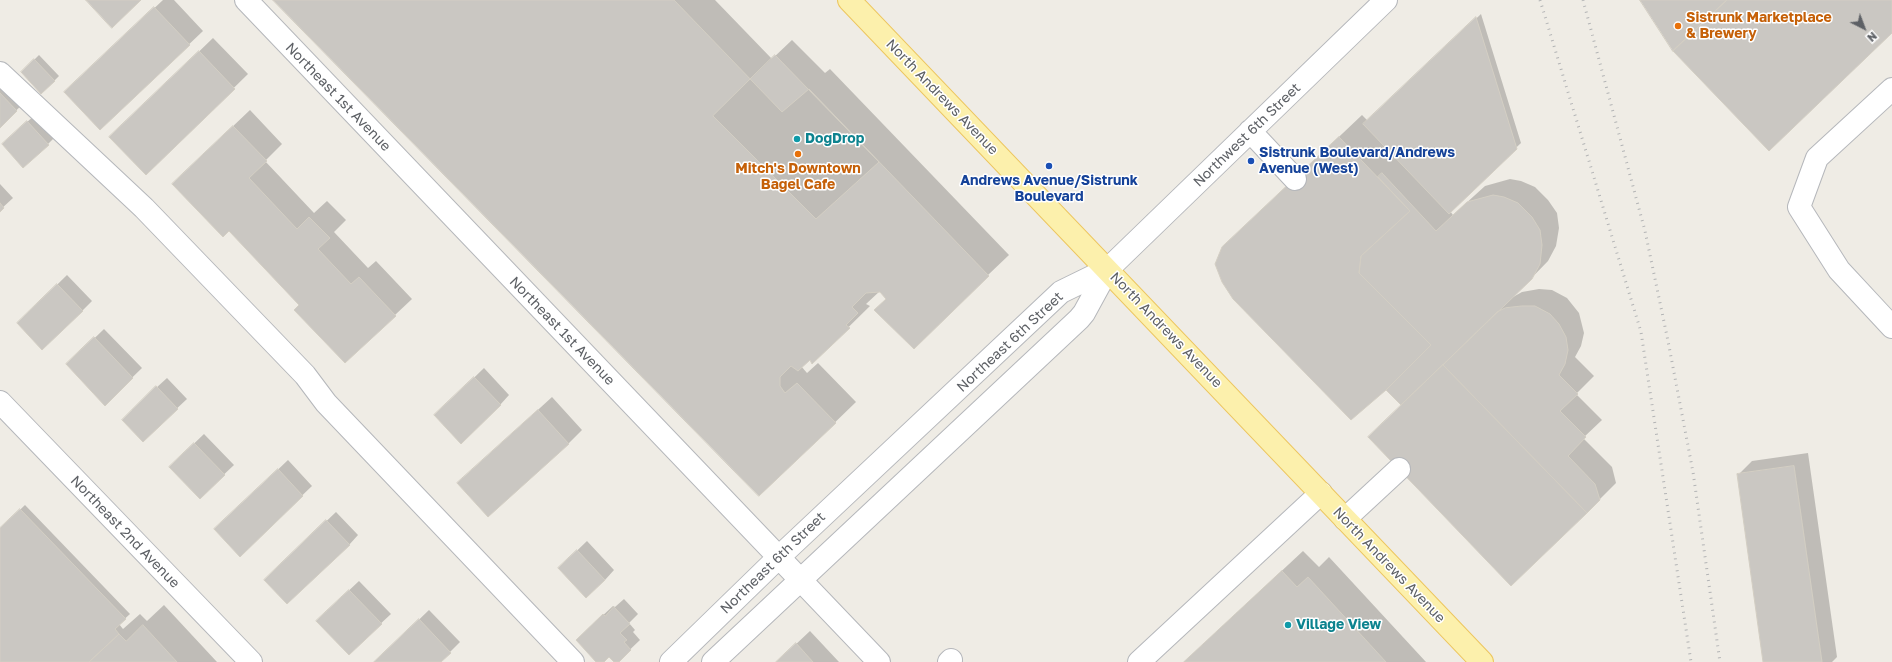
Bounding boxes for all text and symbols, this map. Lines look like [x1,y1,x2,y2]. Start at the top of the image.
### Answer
north arrow [1844,8,1884,48]
place label: Sistrunk Marketplace & Brewery [1686,10,1832,42]
marker: Sistrunk Marketplace & Brewery [1673,21,1683,31]
text: N [1865,30,1880,45]
street label: North Andrews Avenue [882,36,1002,158]
street label: Northeast 1st Avenue [282,39,394,155]
street label: Northwest 6th Street [1190,80,1304,190]
place label: DogDrop [805,131,864,147]
marker: DogDrop [792,134,802,144]
place label: Sistrunk Boulevard/Andrews Avenue (West) [1259,145,1455,178]
marker: Mitch's Downtown Bagel Cafe [793,149,803,159]
marker: Sistrunk Boulevard/Andrews Avenue (West) [1246,156,1256,166]
place label: Mitch's Downtown Bagel Cafe [735,161,861,194]
marker: Andrews Avenue/Sistrunk Boulevard [1044,161,1054,171]
place label: Andrews Avenue/Sistrunk Boulevard [960,173,1138,206]
street label: North Andrews Avenue [1106,269,1226,391]
street label: Northeast 1st Avenue [506,273,618,389]
street label: Northeast 6th Street [953,288,1067,396]
street label: Northeast 2nd Avenue [67,472,183,592]
street label: North Andrews Avenue [1329,504,1449,626]
street label: Northeast 6th Street [717,509,829,617]
place label: Village View [1296,617,1381,633]
marker: Village View [1283,620,1293,630]

